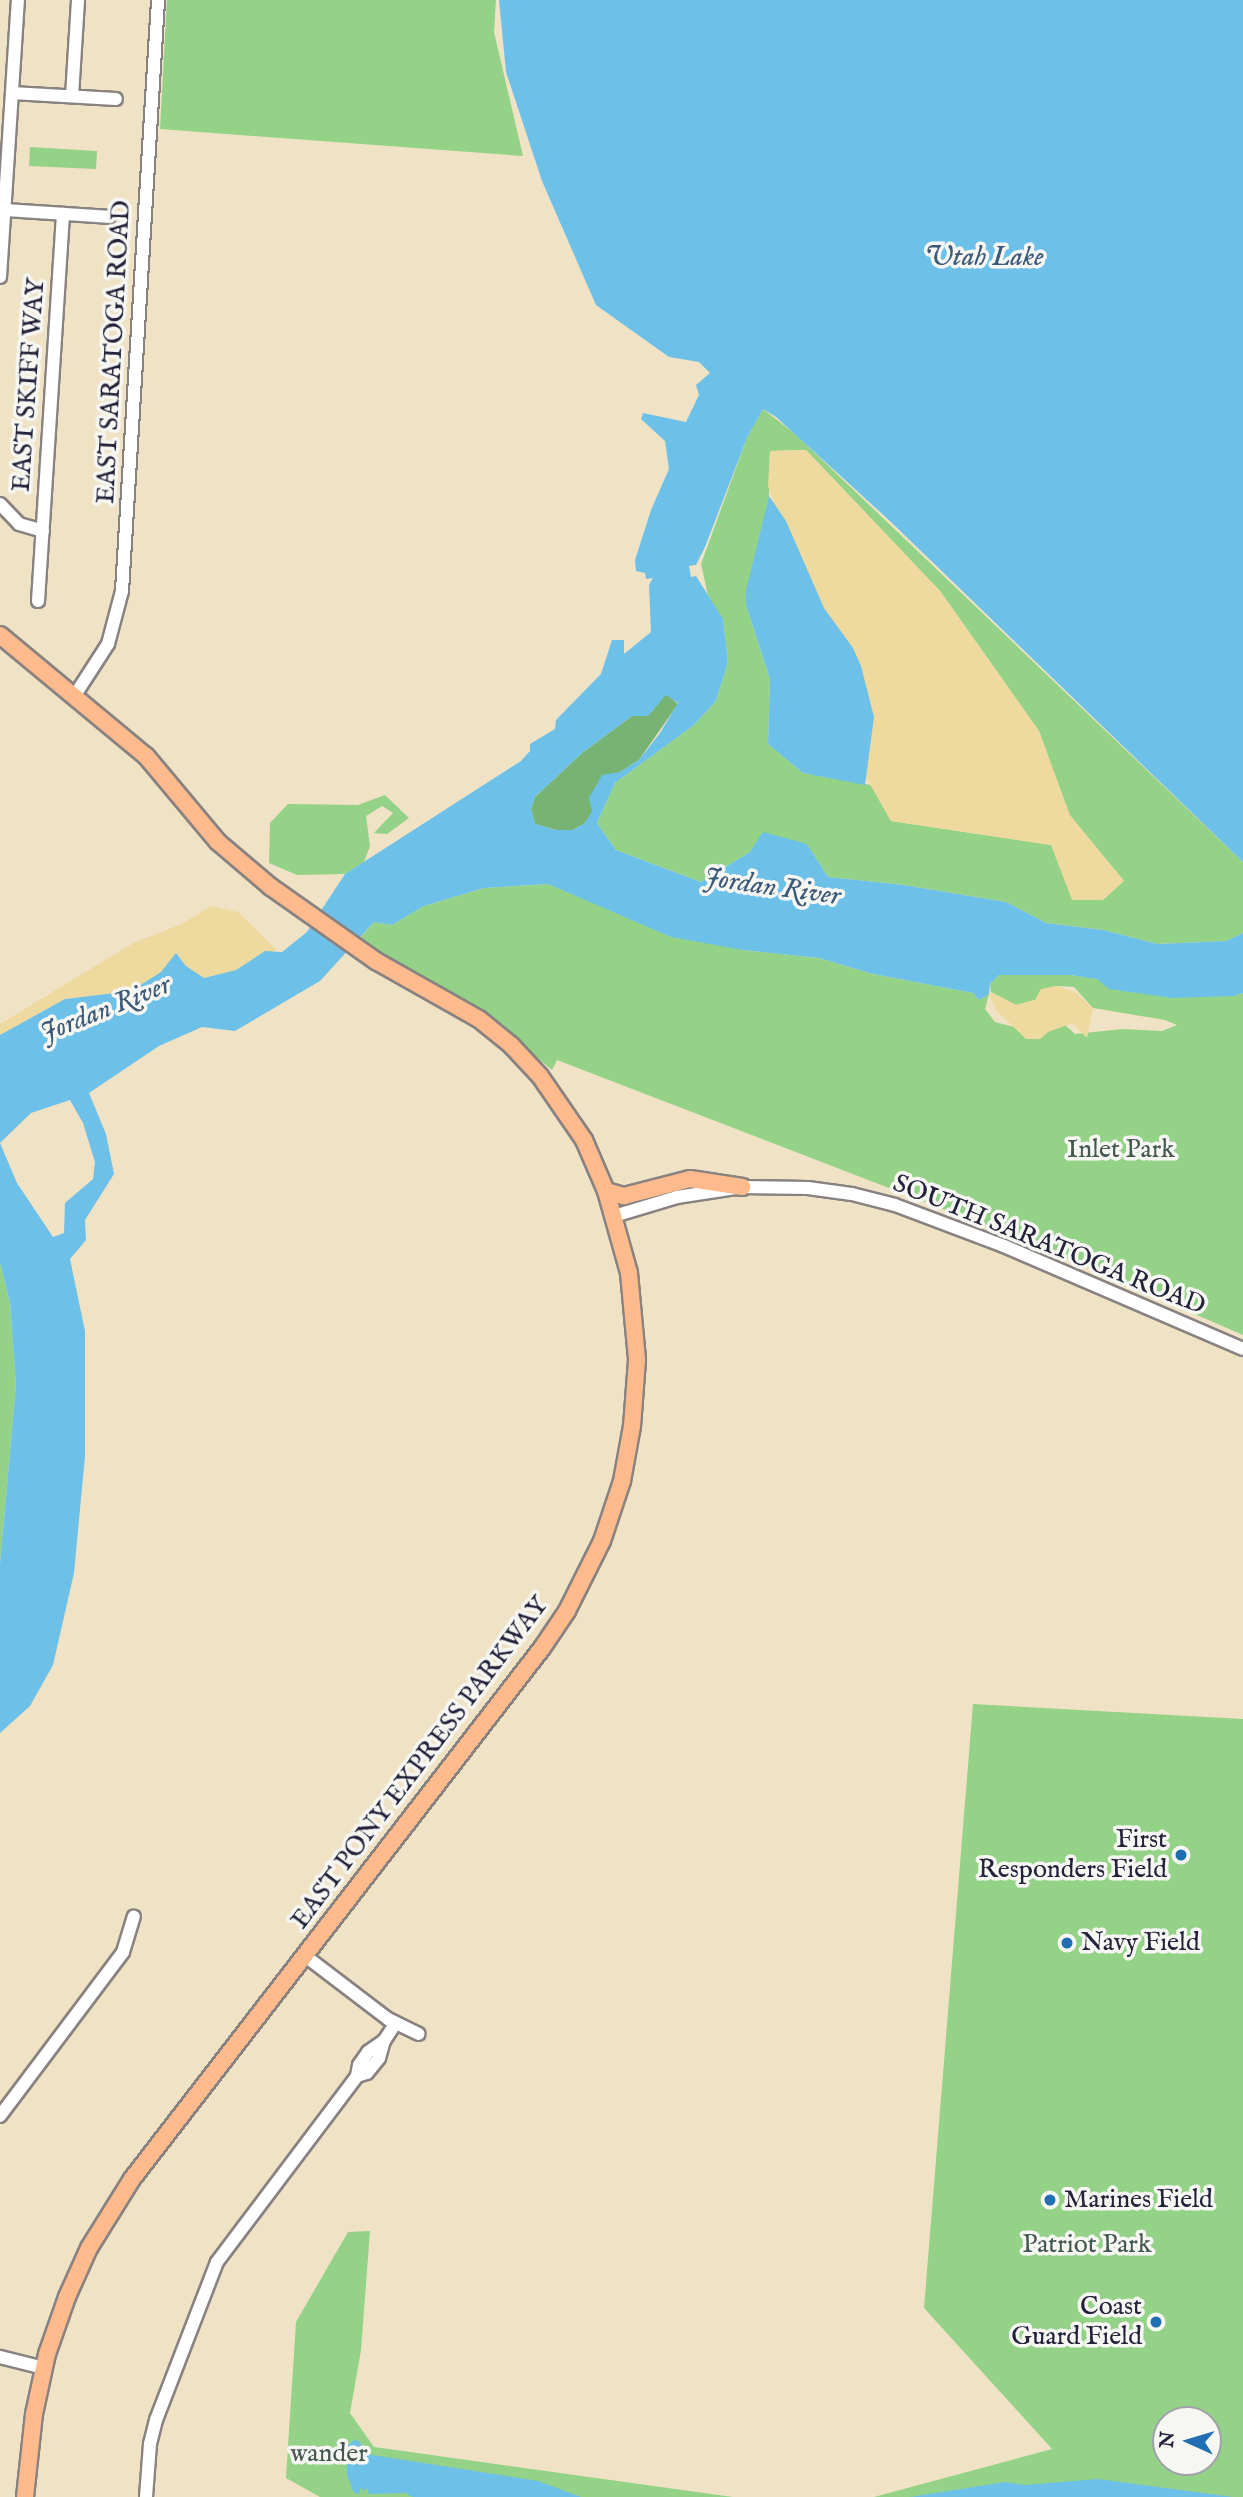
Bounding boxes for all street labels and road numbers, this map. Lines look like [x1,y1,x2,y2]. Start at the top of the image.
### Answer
street label: EAST SARATOGA ROAD [90,199,138,505]
street label: EAST SKIFF WAY [6,277,52,493]
street label: SOUTH SARATOGA ROAD [888,1168,1210,1322]
street label: EAST PONY EXPRESS PARKWAY [285,1591,555,1935]

